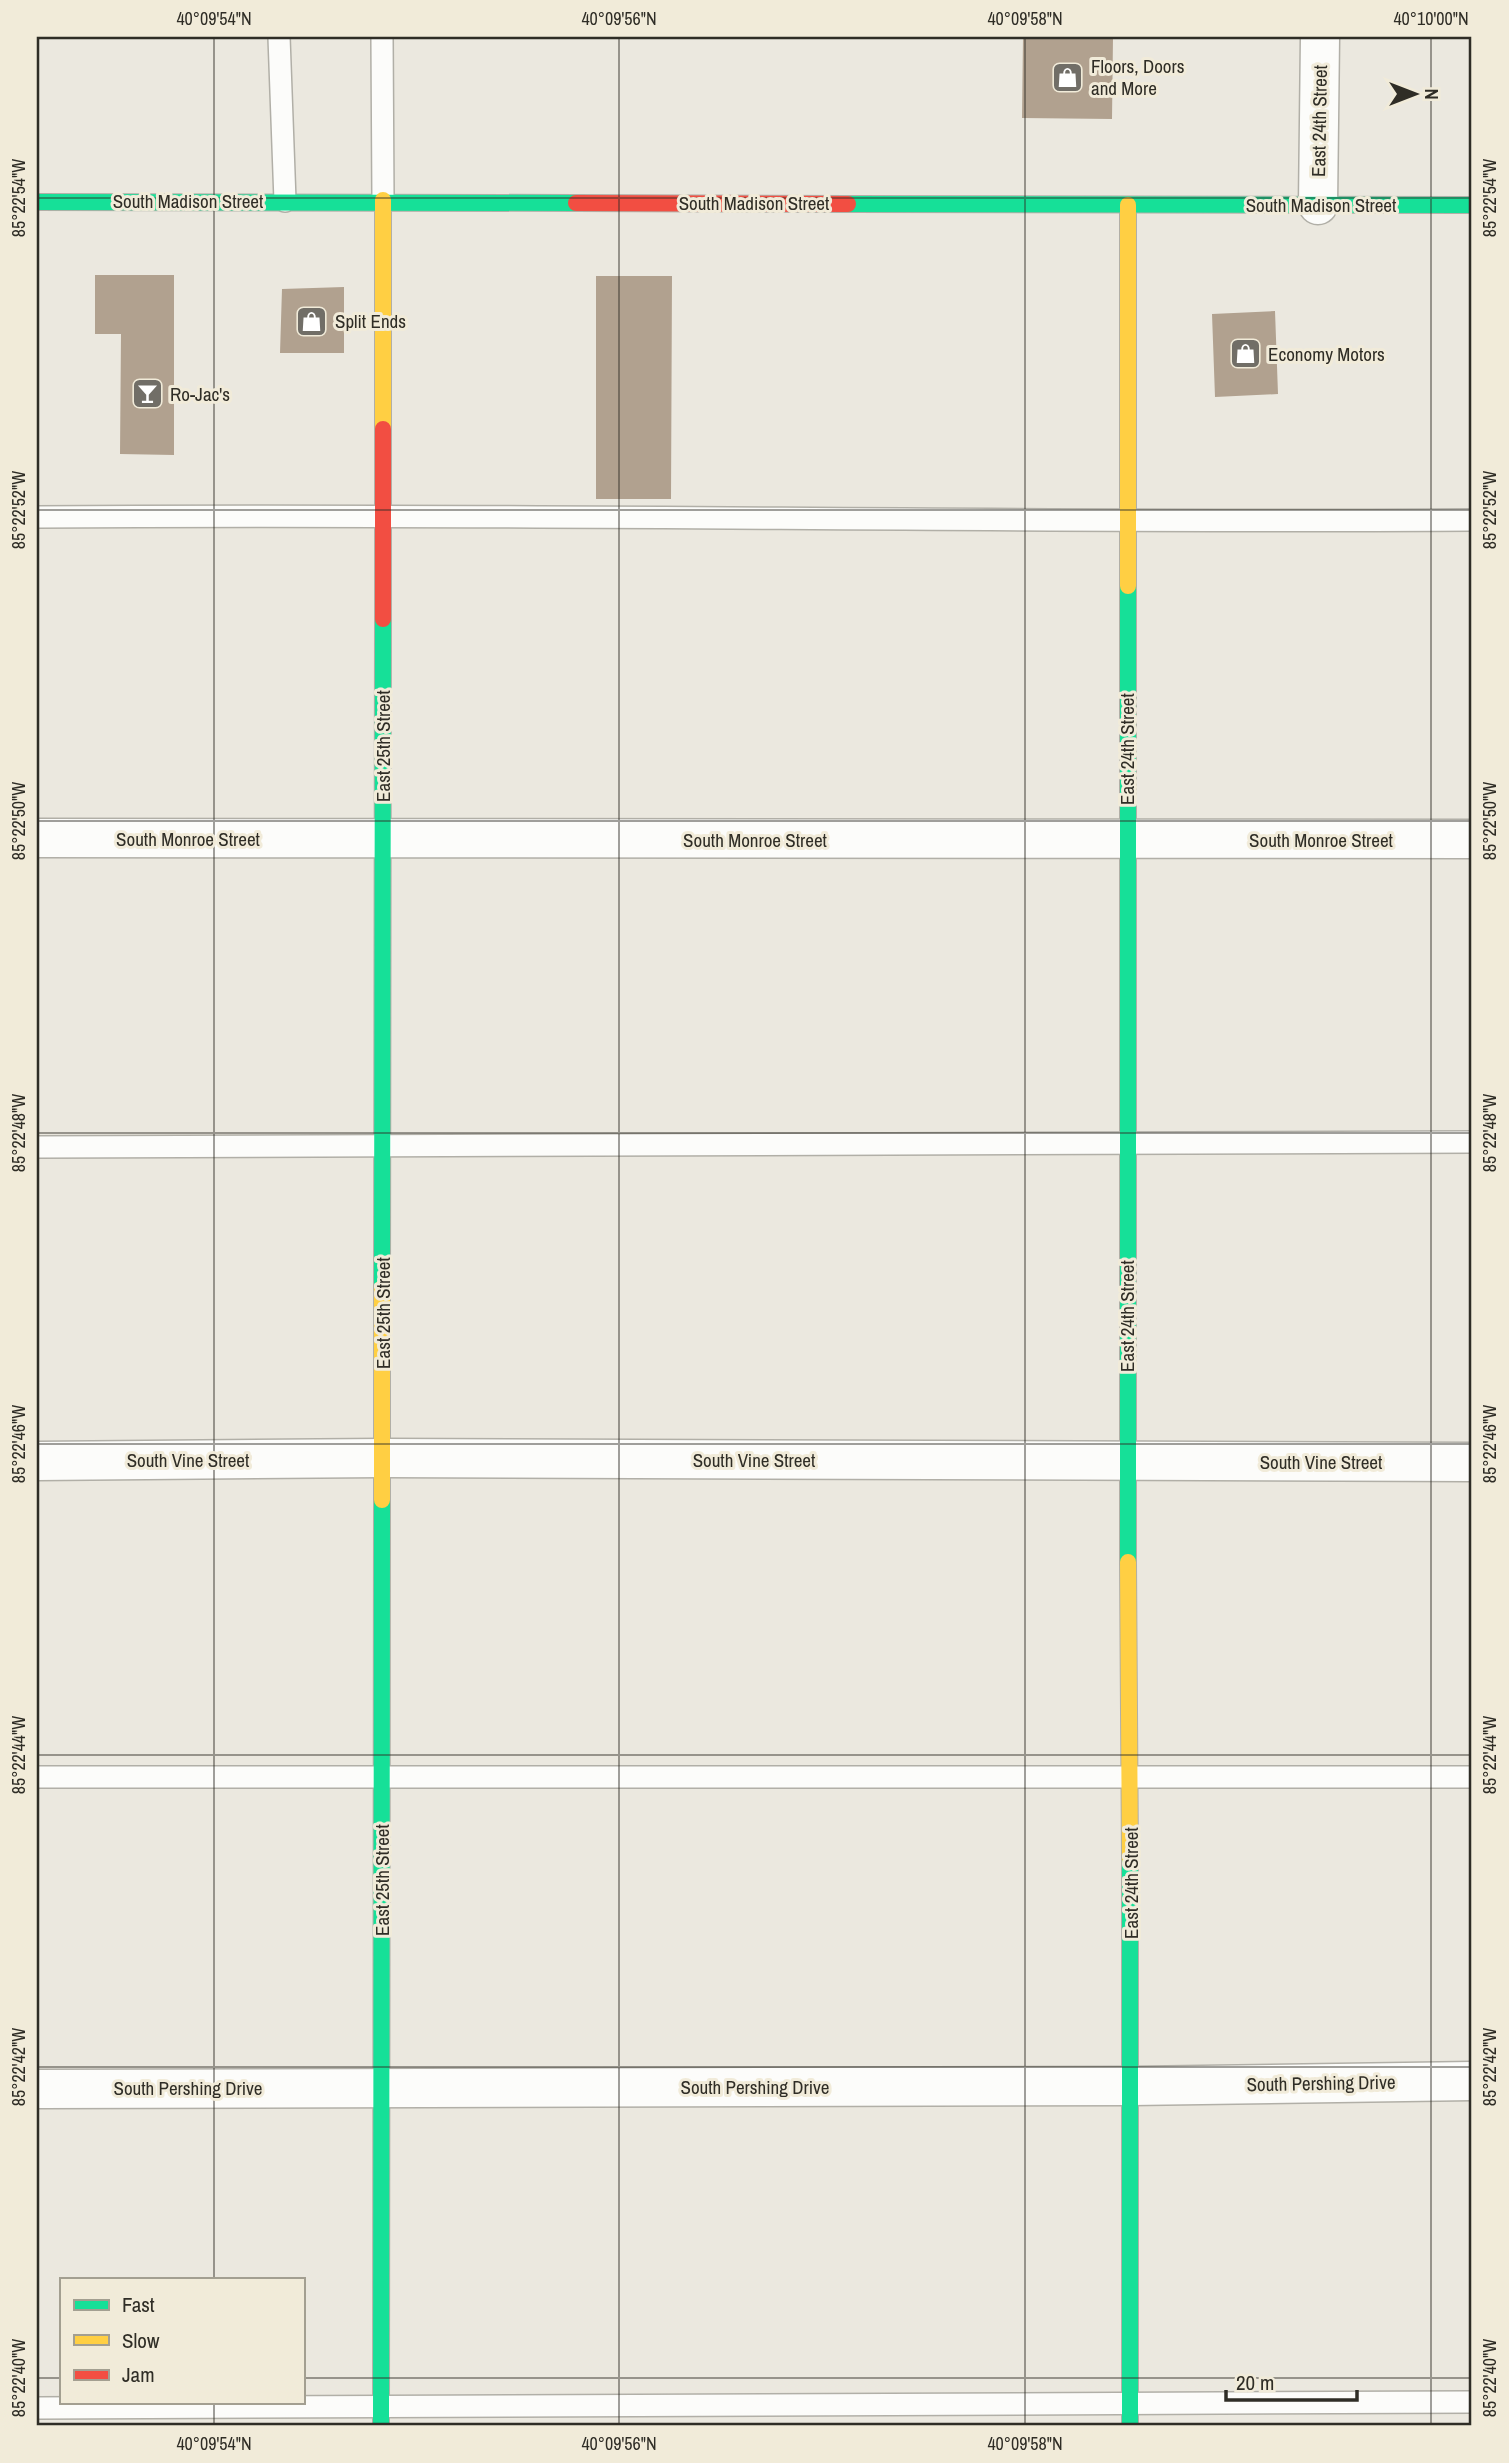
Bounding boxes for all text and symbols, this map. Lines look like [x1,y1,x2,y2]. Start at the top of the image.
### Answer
text: 40°09'54"N [176,6,252,31]
text: 40°09'56"N [581,6,657,31]
text: 40°09'58"N [987,6,1063,31]
text: 40°10'00"N [1393,6,1469,31]
place label: Floors, Doors and More [1091,53,1185,101]
shop icon: Floors, Doors and More [1051,60,1085,94]
north arrow [1380,60,1450,130]
street label: East 24th Street [1305,64,1333,177]
text: N [1419,88,1445,100]
text: 85°22'54"W [6,159,31,237]
text: 85°22'54"W [1477,159,1502,237]
street label: South Madison Street [113,188,264,214]
street label: South Madison Street [679,190,830,216]
street label: South Madison Street [1246,192,1397,218]
shop icon: Split Ends [295,304,329,338]
place label: Split Ends [335,308,406,334]
shop icon: Economy Motors [1228,337,1262,371]
place label: Economy Motors [1268,341,1385,367]
bar icon: Ro-Jac's [130,377,164,411]
place label: Ro-Jac's [170,381,230,407]
text: 85°22'52"W [6,471,31,549]
text: 85°22'52"W [1477,471,1502,549]
street label: East 25th Street [370,689,396,802]
street label: East 24th Street [1114,692,1140,805]
text: 85°22'50"W [6,782,31,860]
text: 85°22'50"W [1477,782,1502,860]
street label: South Monroe Street [116,826,261,852]
street label: South Monroe Street [683,827,828,853]
street label: South Monroe Street [1249,827,1394,853]
text: 85°22'48"W [6,1094,31,1172]
text: 85°22'48"W [1477,1094,1502,1172]
street label: East 25th Street [370,1256,396,1369]
street label: East 24th Street [1114,1259,1140,1372]
text: 85°22'46"W [6,1405,31,1483]
text: 85°22'46"W [1477,1405,1502,1483]
street label: South Vine Street [127,1447,250,1473]
street label: South Vine Street [693,1447,816,1473]
street label: South Vine Street [1260,1449,1383,1475]
text: 85°22'44"W [6,1716,31,1794]
text: 85°22'44"W [1477,1716,1502,1794]
street label: East 25th Street [369,1823,395,1936]
street label: East 24th Street [1118,1826,1144,1939]
text: 85°22'42"W [6,2028,31,2106]
text: 85°22'42"W [1477,2028,1502,2106]
street label: South Pershing Drive [1246,2069,1396,2097]
street label: South Pershing Drive [681,2074,829,2100]
street label: South Pershing Drive [114,2075,262,2101]
legend [60,2278,304,2404]
text: Fast [122,2290,155,2319]
text: Slow [122,2326,160,2355]
text: 85°22'40"W [6,2339,31,2417]
text: 85°22'40"W [1477,2339,1502,2417]
scale bar [1226,2358,1357,2402]
text: Jam [122,2360,155,2389]
text: 20 m [1236,2368,1274,2397]
text: 40°09'54"N [176,2431,252,2456]
text: 40°09'56"N [581,2431,657,2456]
text: 40°09'58"N [987,2431,1063,2456]

